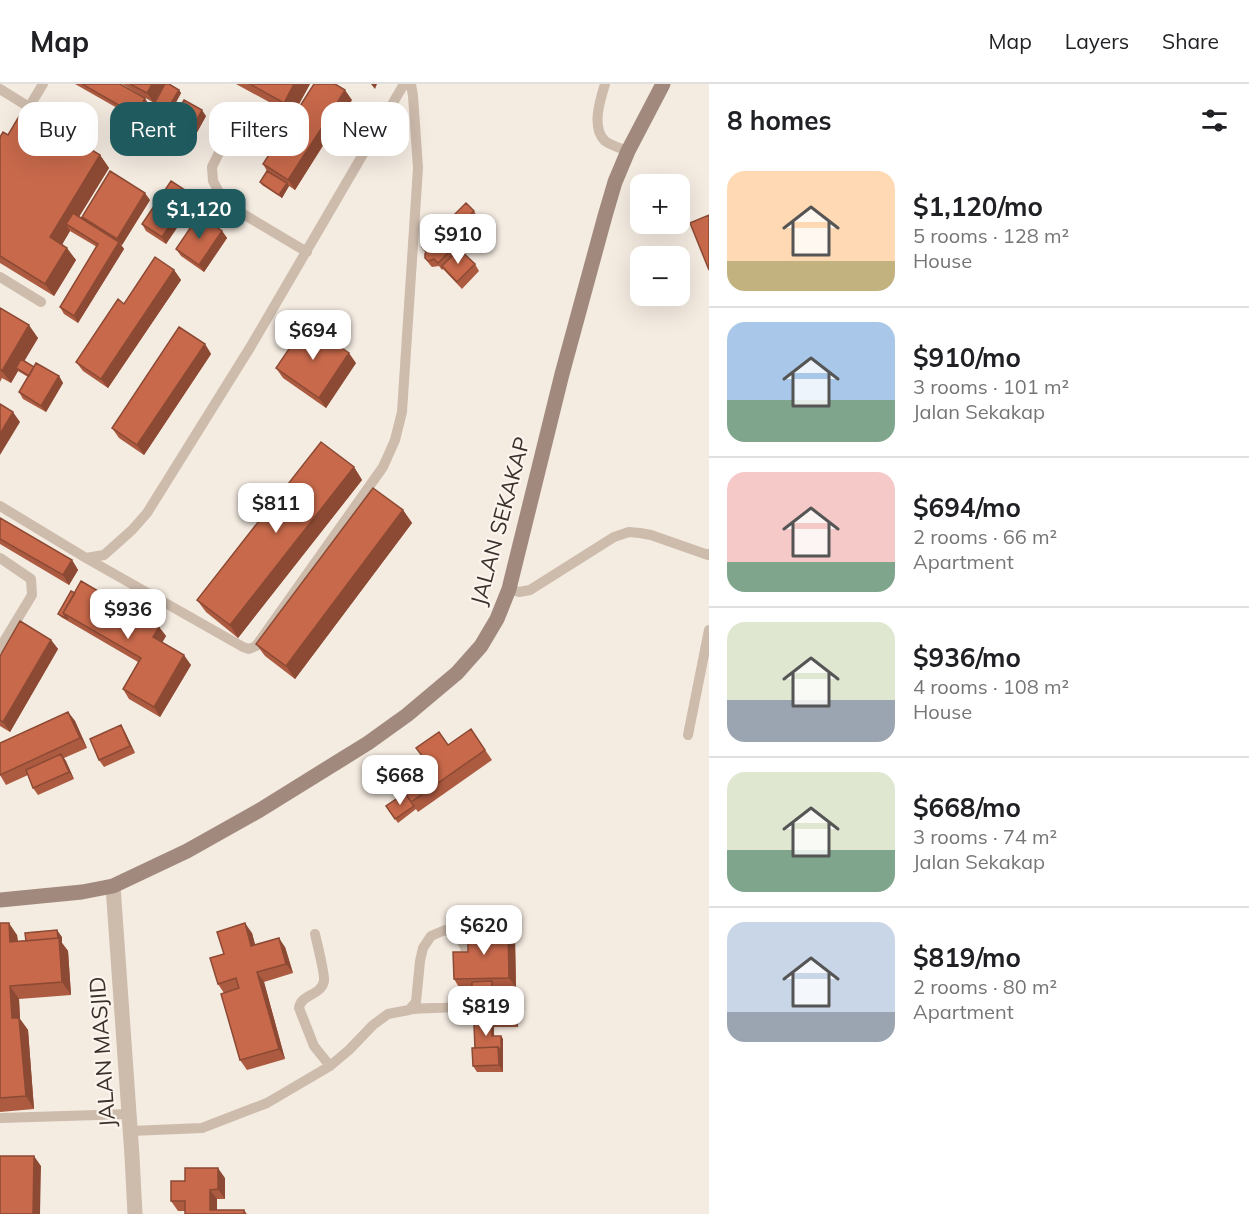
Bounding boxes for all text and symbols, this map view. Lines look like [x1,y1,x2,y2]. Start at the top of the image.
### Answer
text: Map [30,24,89,59]
text: Map [989,28,1032,54]
text: Layers [1065,28,1129,54]
text: Share [1162,28,1219,54]
chip: Buy [18,102,98,156]
chip: Rent [110,102,197,156]
chip: Filters [209,102,309,156]
chip: New [321,102,409,156]
text: 8 homes [727,104,831,137]
icon: filters [1198,104,1231,137]
map controls [630,174,690,306]
button: + [630,174,690,234]
pin: $1,120 [150,189,248,240]
text: $1,120/mo [913,190,1043,223]
icon: home [775,195,847,267]
text: $1,120 [167,196,231,221]
pin: $910 [422,214,494,265]
text: $910 [434,221,482,246]
text: 5 rooms · 128 m² [913,223,1069,248]
button: − [630,246,690,306]
text: House [913,248,972,273]
pin: $694 [277,310,349,361]
text: $694 [289,317,337,342]
text: $910/mo [913,341,1021,374]
icon: home [775,346,847,418]
text: 3 rooms · 101 m² [913,374,1069,399]
text: Jalan Sekakap [913,399,1045,424]
street label: JALAN SEKAKAP [464,434,536,608]
pin: $811 [240,483,312,534]
text: $811 [252,490,300,515]
text: $694/mo [913,491,1021,524]
icon: home [775,496,847,568]
text: 2 rooms · 66 m² [913,524,1057,549]
text: Apartment [913,549,1014,574]
pin: $936 [92,589,164,640]
text: $936 [104,596,152,621]
text: $936/mo [913,641,1021,674]
icon: home [775,646,847,718]
text: 4 rooms · 108 m² [913,674,1069,699]
text: House [913,699,972,724]
pin: $668 [364,755,436,806]
text: $668 [376,762,424,787]
text: $668/mo [913,791,1021,824]
icon: home [775,796,847,868]
text: 3 rooms · 74 m² [913,824,1057,849]
text: Jalan Sekakap [913,849,1045,874]
pin: $620 [448,905,520,956]
text: $620 [460,912,508,937]
text: $819/mo [913,941,1021,974]
icon: home [775,946,847,1018]
text: 2 rooms · 80 m² [913,974,1057,999]
street label: JALAN MASJID [83,976,121,1128]
pin: $819 [450,986,522,1037]
text: $819 [462,993,510,1018]
text: Apartment [913,999,1014,1024]

